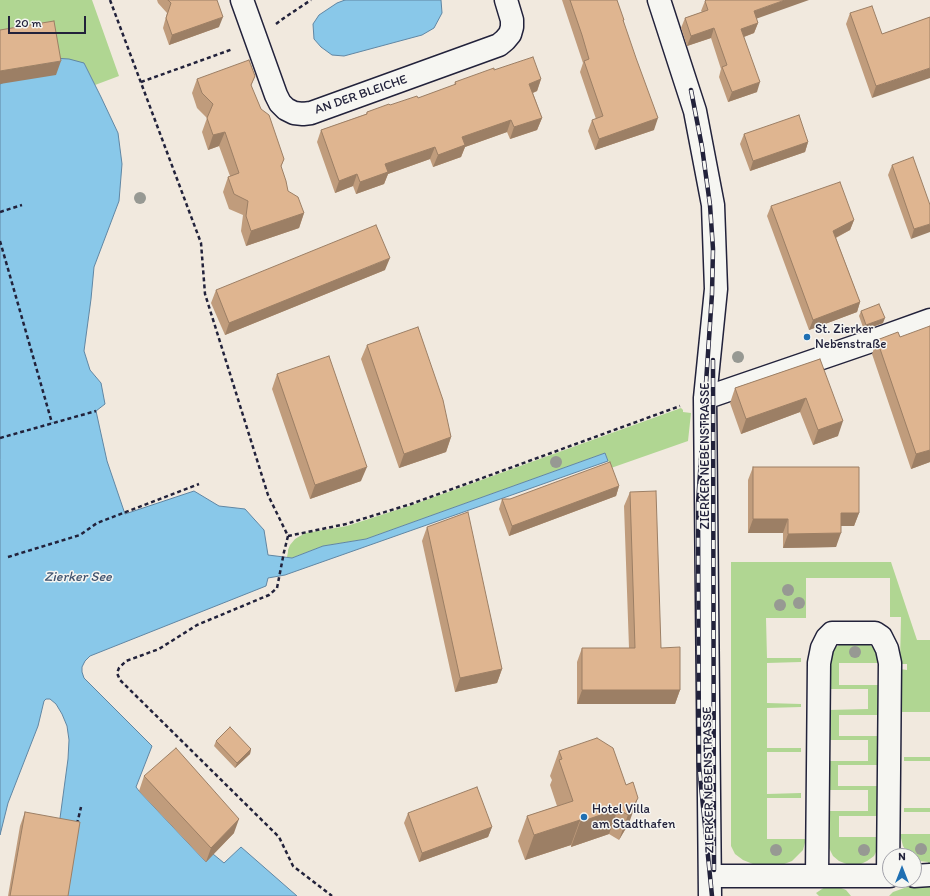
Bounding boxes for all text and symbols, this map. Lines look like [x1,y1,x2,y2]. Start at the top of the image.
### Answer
scale bar [10,8,88,34]
text: 20 m [15,16,42,30]
street label: AN DER BLEICHE [313,72,409,118]
place label: St. Zierker Nebenstraße [815,322,886,353]
marker: St. Zierker Nebenstraße [802,332,812,342]
street label: ZIERKER NEBENSTRASSE [698,383,714,529]
water label: Zierker See [44,569,112,585]
street label: ZIERKER NEBENSTRASSE [700,706,718,854]
place label: Hotel Villa am Stadthafen [592,802,675,833]
marker: Hotel Villa am Stadthafen [579,812,589,822]
north arrow [882,848,922,888]
text: N [898,850,906,863]

